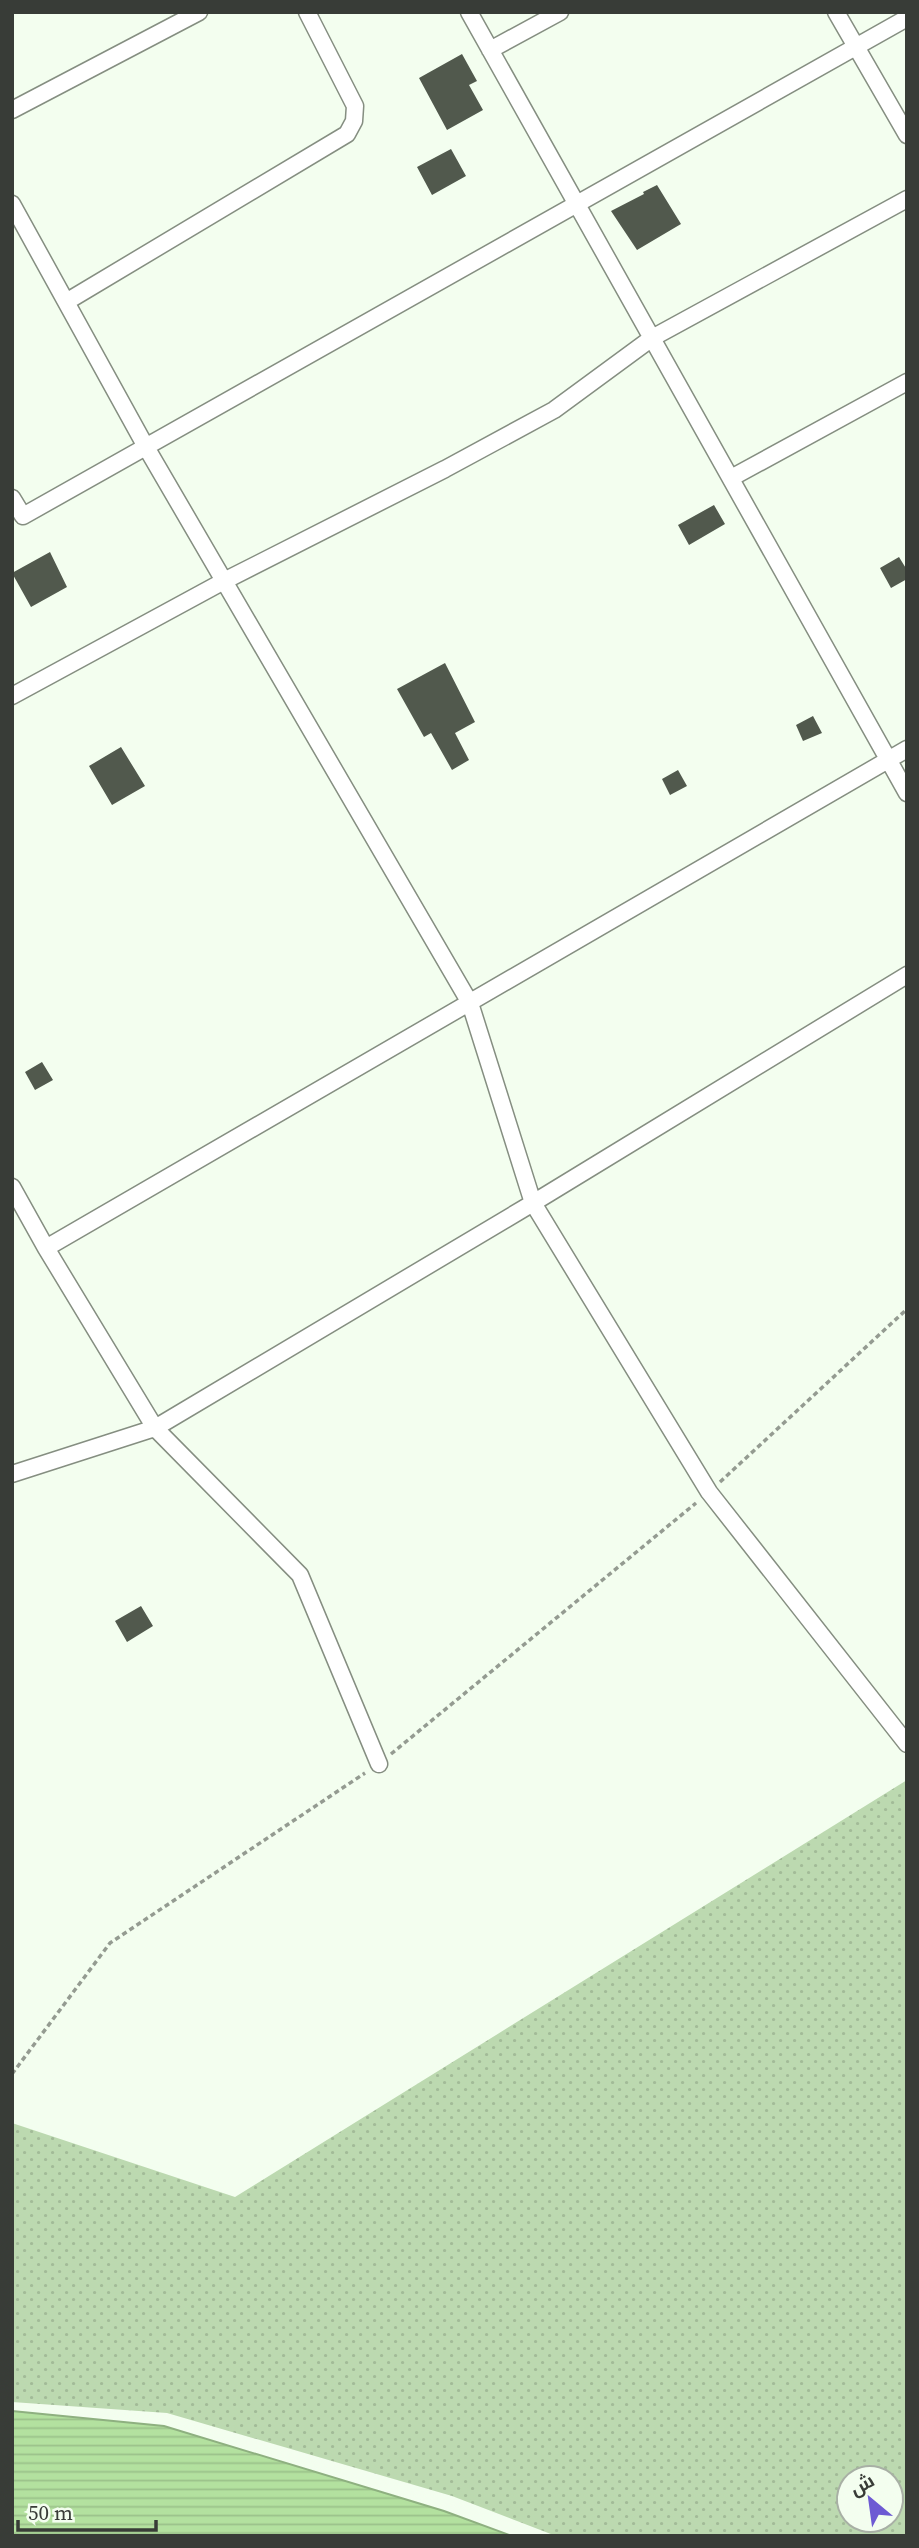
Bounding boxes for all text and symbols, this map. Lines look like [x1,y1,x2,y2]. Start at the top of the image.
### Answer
north arrow [835,2464,905,2534]
text: ش [845,2467,879,2501]
scale bar [18,2488,156,2532]
text: 50 m [28,2498,73,2527]

